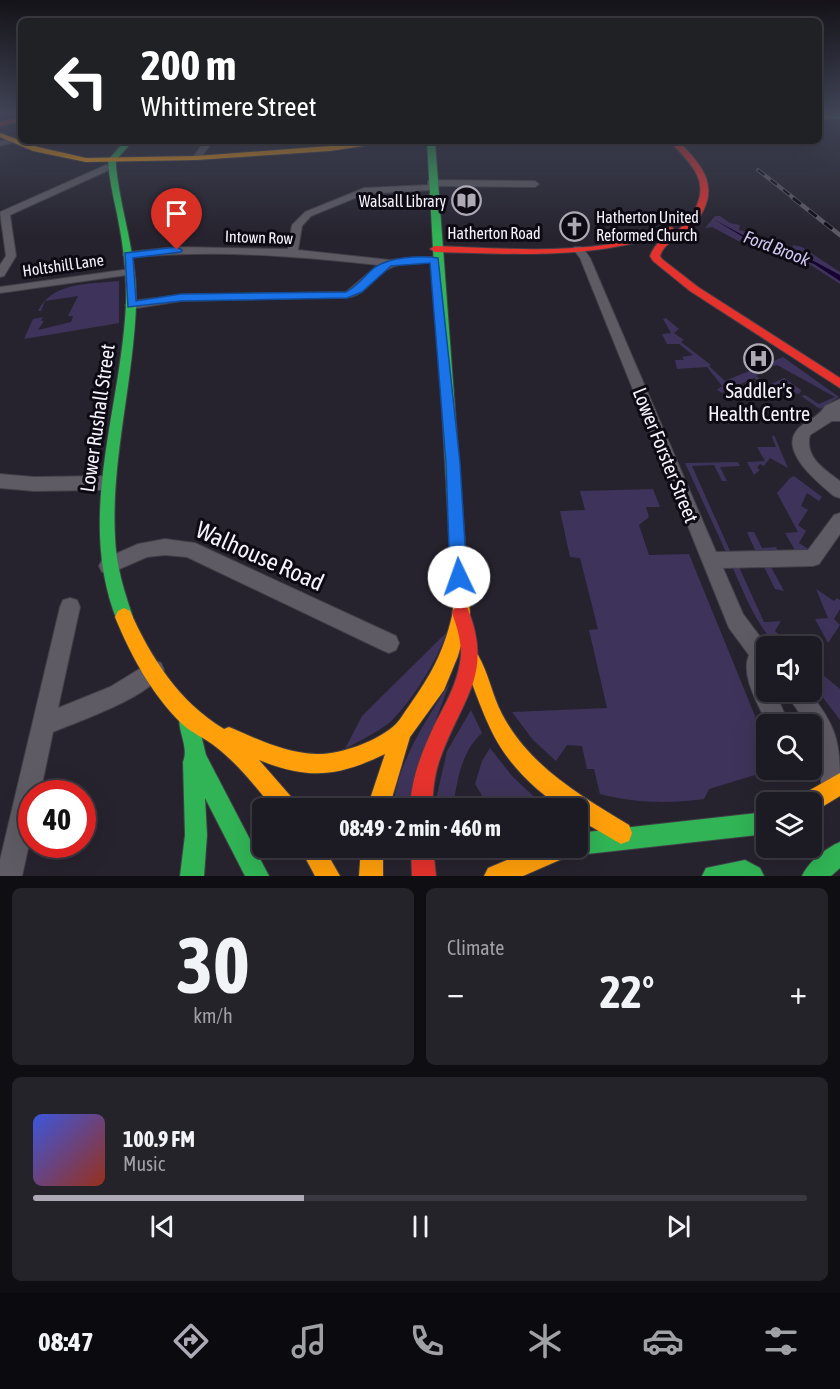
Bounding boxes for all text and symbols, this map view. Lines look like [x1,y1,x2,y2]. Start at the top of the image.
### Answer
text: 200 m [141,41,236,89]
icon: left [42,42,120,120]
text: Whittimere Street [141,91,317,122]
library icon: Walsall Library [451,185,483,217]
pin [151,188,202,250]
place label: Walsall Library [359,192,446,211]
icon: arrive [160,197,193,230]
place label: Hatherton United Reformed Church [596,208,699,244]
church icon: Hatherton United Reformed Church [559,210,591,242]
street label: Hatherton Road [447,224,541,242]
water label: Ford Brook [741,226,814,271]
street label: Intown Row [225,227,294,247]
street label: Holtshill Lane [21,250,105,280]
street label: Lower Rushall Street [75,342,119,494]
hospital icon: Saddler's Health Centre [743,343,775,375]
place label: Saddler's Health Centre [708,379,810,425]
street label: Lower Forster Street [628,384,704,526]
street label: Walhouse Road [192,516,328,596]
position arrow [427,545,491,609]
map controls [756,636,822,858]
button: sound [756,636,822,702]
button: search [756,714,822,780]
speed limit sign: 40 [18,780,96,858]
button: layers [756,792,822,858]
text: 08:49 · 2 min · 460 m [339,815,501,841]
text: 30 [176,920,250,1010]
text: Climate [447,936,504,959]
text: 22° [600,966,654,1018]
text: − [447,973,464,1011]
text: + [790,973,807,1011]
text: km/h [193,1004,233,1027]
text: 100.9 FM [123,1126,195,1152]
text: Music [123,1152,165,1175]
icon: previous [146,1210,179,1243]
icon: pause [404,1210,437,1243]
icon: next [662,1210,695,1243]
icon: directions [170,1320,212,1362]
icon: music [288,1320,330,1362]
icon: phone [406,1320,448,1362]
icon: climate [524,1320,566,1362]
icon: car [642,1320,684,1362]
icon: filters [760,1320,802,1362]
text: 08:47 [38,1326,94,1357]

